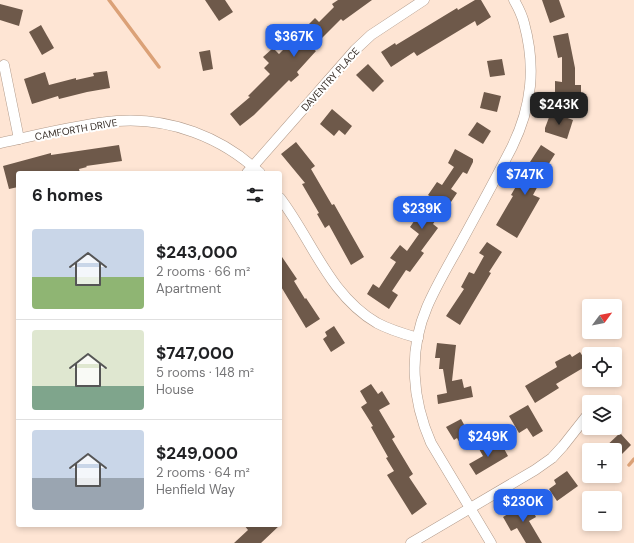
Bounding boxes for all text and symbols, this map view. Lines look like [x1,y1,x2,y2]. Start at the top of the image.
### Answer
pin: $367K [266,24,322,58]
text: $367K [274,28,314,45]
street label: DAVENTRY PLACE [298,45,363,114]
pin: $243K [531,92,587,126]
text: $243K [539,96,579,113]
street label: CAMFORTH DRIVE [34,116,119,143]
pin: $747K [497,162,553,196]
text: $747K [506,166,544,183]
text: 6 homes [32,184,103,206]
icon: filters [244,184,266,206]
pin: $239K [394,196,450,230]
text: $239K [402,200,442,217]
text: $243,000 [156,241,237,263]
icon: home [64,245,112,293]
text: 2 rooms · 66 m² [156,263,250,280]
text: Apartment [156,280,221,297]
north arrow [582,299,622,339]
map controls [582,299,622,531]
text: $747,000 [156,342,234,364]
icon: home [64,346,112,394]
button: locate [582,347,622,387]
text: 5 rooms · 148 m² [156,364,254,381]
text: House [156,381,194,398]
button: layers [582,395,622,435]
pin: $249K [460,424,516,458]
text: $249K [468,428,508,445]
text: $249,000 [156,442,238,464]
button: + [582,443,622,483]
icon: home [64,446,112,494]
text: 2 rooms · 64 m² [156,464,250,481]
text: Henfield Way [156,481,235,498]
pin: $230K [495,489,551,523]
button: − [582,491,622,531]
text: $230K [503,493,543,510]

